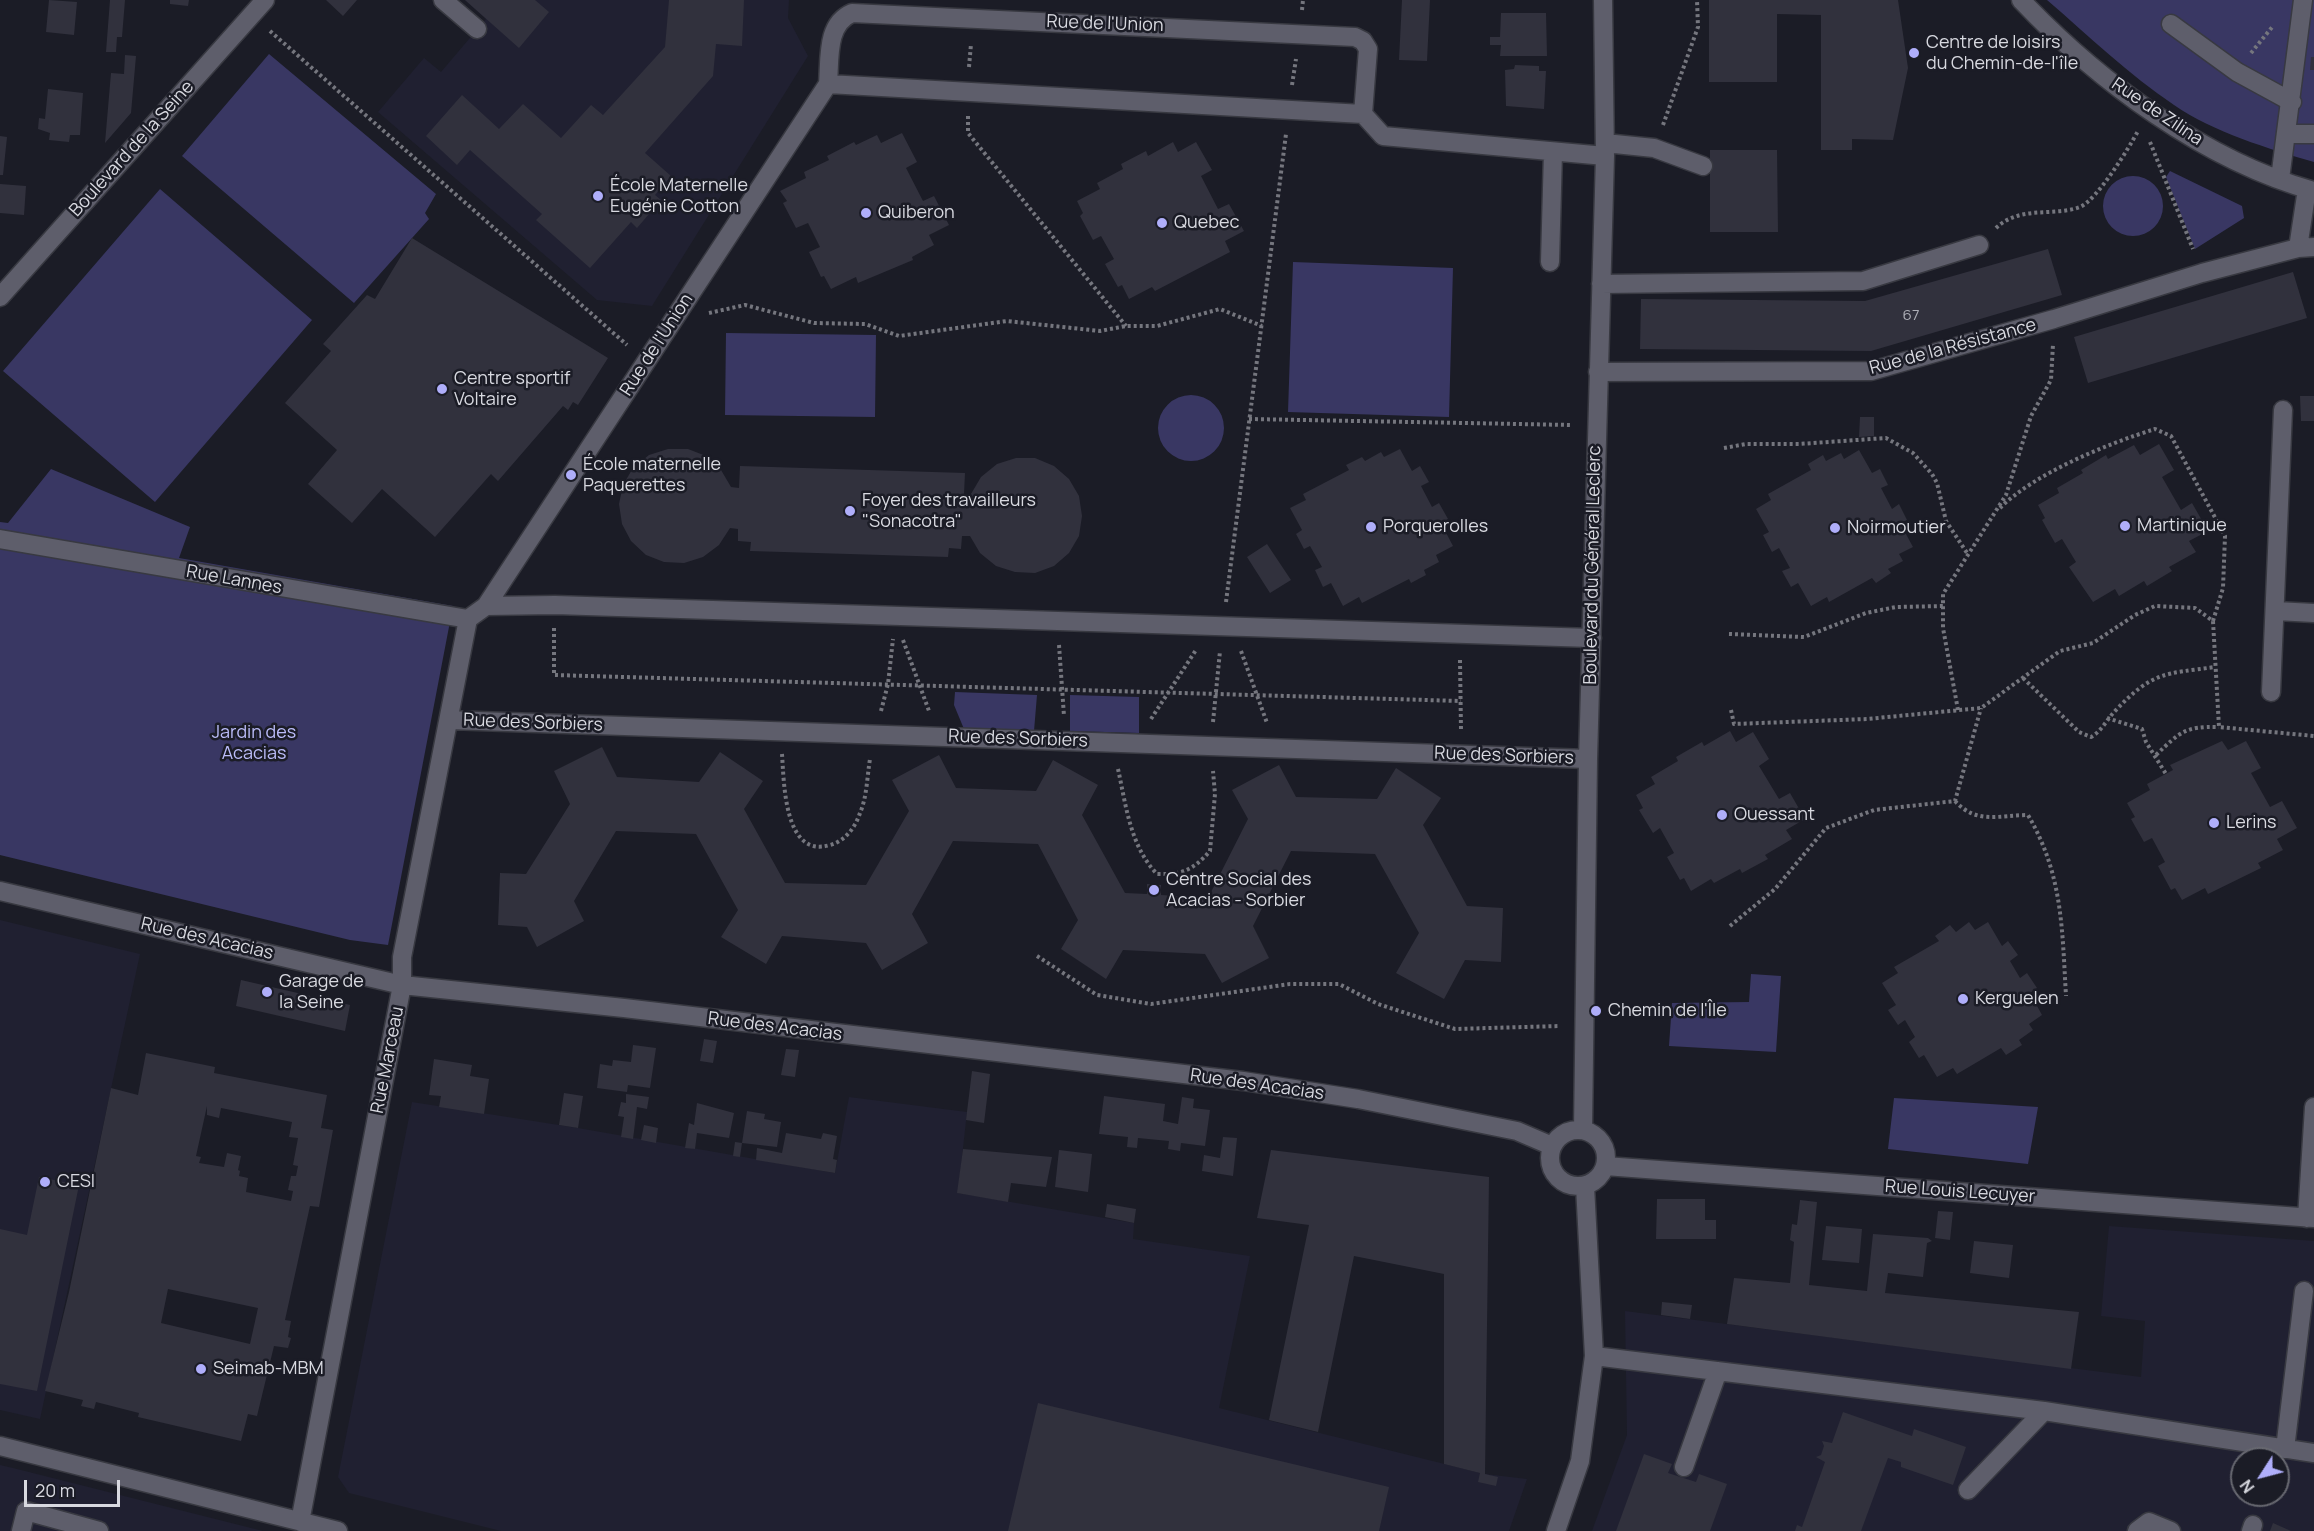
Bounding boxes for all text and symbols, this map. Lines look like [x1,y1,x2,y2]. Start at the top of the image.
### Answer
street label: Rue de l'Union [1046,11,1164,37]
place label: Centre de loisirs du Chemin-de-l'île [1926,32,2078,74]
marker: Centre de loisirs du Chemin-de-l'île [1907,46,1921,60]
street label: Rue de Zilina [2107,74,2207,150]
street label: Boulevard de la Seine [65,77,199,221]
place label: École Maternelle Eugénie Cotton [610,175,748,218]
marker: École Maternelle Eugénie Cotton [591,189,605,203]
place label: Quiberon [878,202,955,224]
marker: Quiberon [859,206,873,220]
place label: Quebec [1174,212,1239,234]
marker: Quebec [1155,216,1169,230]
street label: Rue de l'Union [616,290,698,400]
house number: 67 [1903,307,1919,325]
street label: Rue de la Résistance [1867,314,2039,380]
place label: Centre sportif Voltaire [454,368,570,410]
marker: Centre sportif Voltaire [435,382,449,396]
street label: Boulevard du Général Leclerc [1580,445,1606,685]
place label: École maternelle Paquerettes [583,454,721,496]
marker: École maternelle Paquerettes [564,468,578,482]
place label: Foyer des travailleurs "Sonacotra" [862,490,1036,532]
marker: Foyer des travailleurs "Sonacotra" [843,504,857,518]
place label: Martinique [2137,515,2227,537]
place label: Porquerolles [1383,516,1488,538]
place label: Noirmoutier [1847,517,1946,539]
marker: Martinique [2118,519,2132,533]
marker: Porquerolles [1364,520,1378,534]
marker: Noirmoutier [1828,521,1842,535]
street label: Rue Lannes [185,561,283,599]
street label: Rue des Sorbiers [463,710,603,736]
park label: Jardin des Acacias [212,722,296,764]
street label: Rue des Sorbiers [948,726,1088,752]
street label: Rue des Sorbiers [1434,743,1574,769]
place label: Ouessant [1734,804,1815,826]
marker: Ouessant [1715,808,1729,822]
place label: Lerins [2226,812,2277,834]
marker: Lerins [2207,816,2221,830]
place label: Centre Social des Acacias - Sorbier [1166,869,1312,912]
marker: Centre Social des Acacias - Sorbier [1147,883,1161,897]
street label: Rue des Acacias [139,913,275,965]
place label: Garage de la Seine [279,971,364,1014]
marker: Garage de la Seine [260,985,274,999]
place label: Kerguelen [1975,988,2059,1010]
marker: Kerguelen [1956,992,1970,1006]
place label: Chemin de l'Île [1608,1000,1727,1022]
marker: Chemin de l'Île [1589,1004,1603,1018]
street label: Rue Marceau [367,1005,409,1115]
street label: Rue des Acacias [707,1008,843,1046]
street label: Rue des Acacias [1189,1065,1325,1105]
place label: CESI [57,1171,95,1193]
marker: CESI [38,1175,52,1189]
street label: Rue Louis Lecuyer [1884,1176,2036,1208]
place label: Seimab-MBM [213,1358,324,1380]
marker: Seimab-MBM [194,1362,208,1376]
north arrow [2230,1447,2290,1507]
scale bar [27,1468,123,1506]
text: N [2235,1475,2259,1498]
text: 20 m [35,1478,75,1502]

